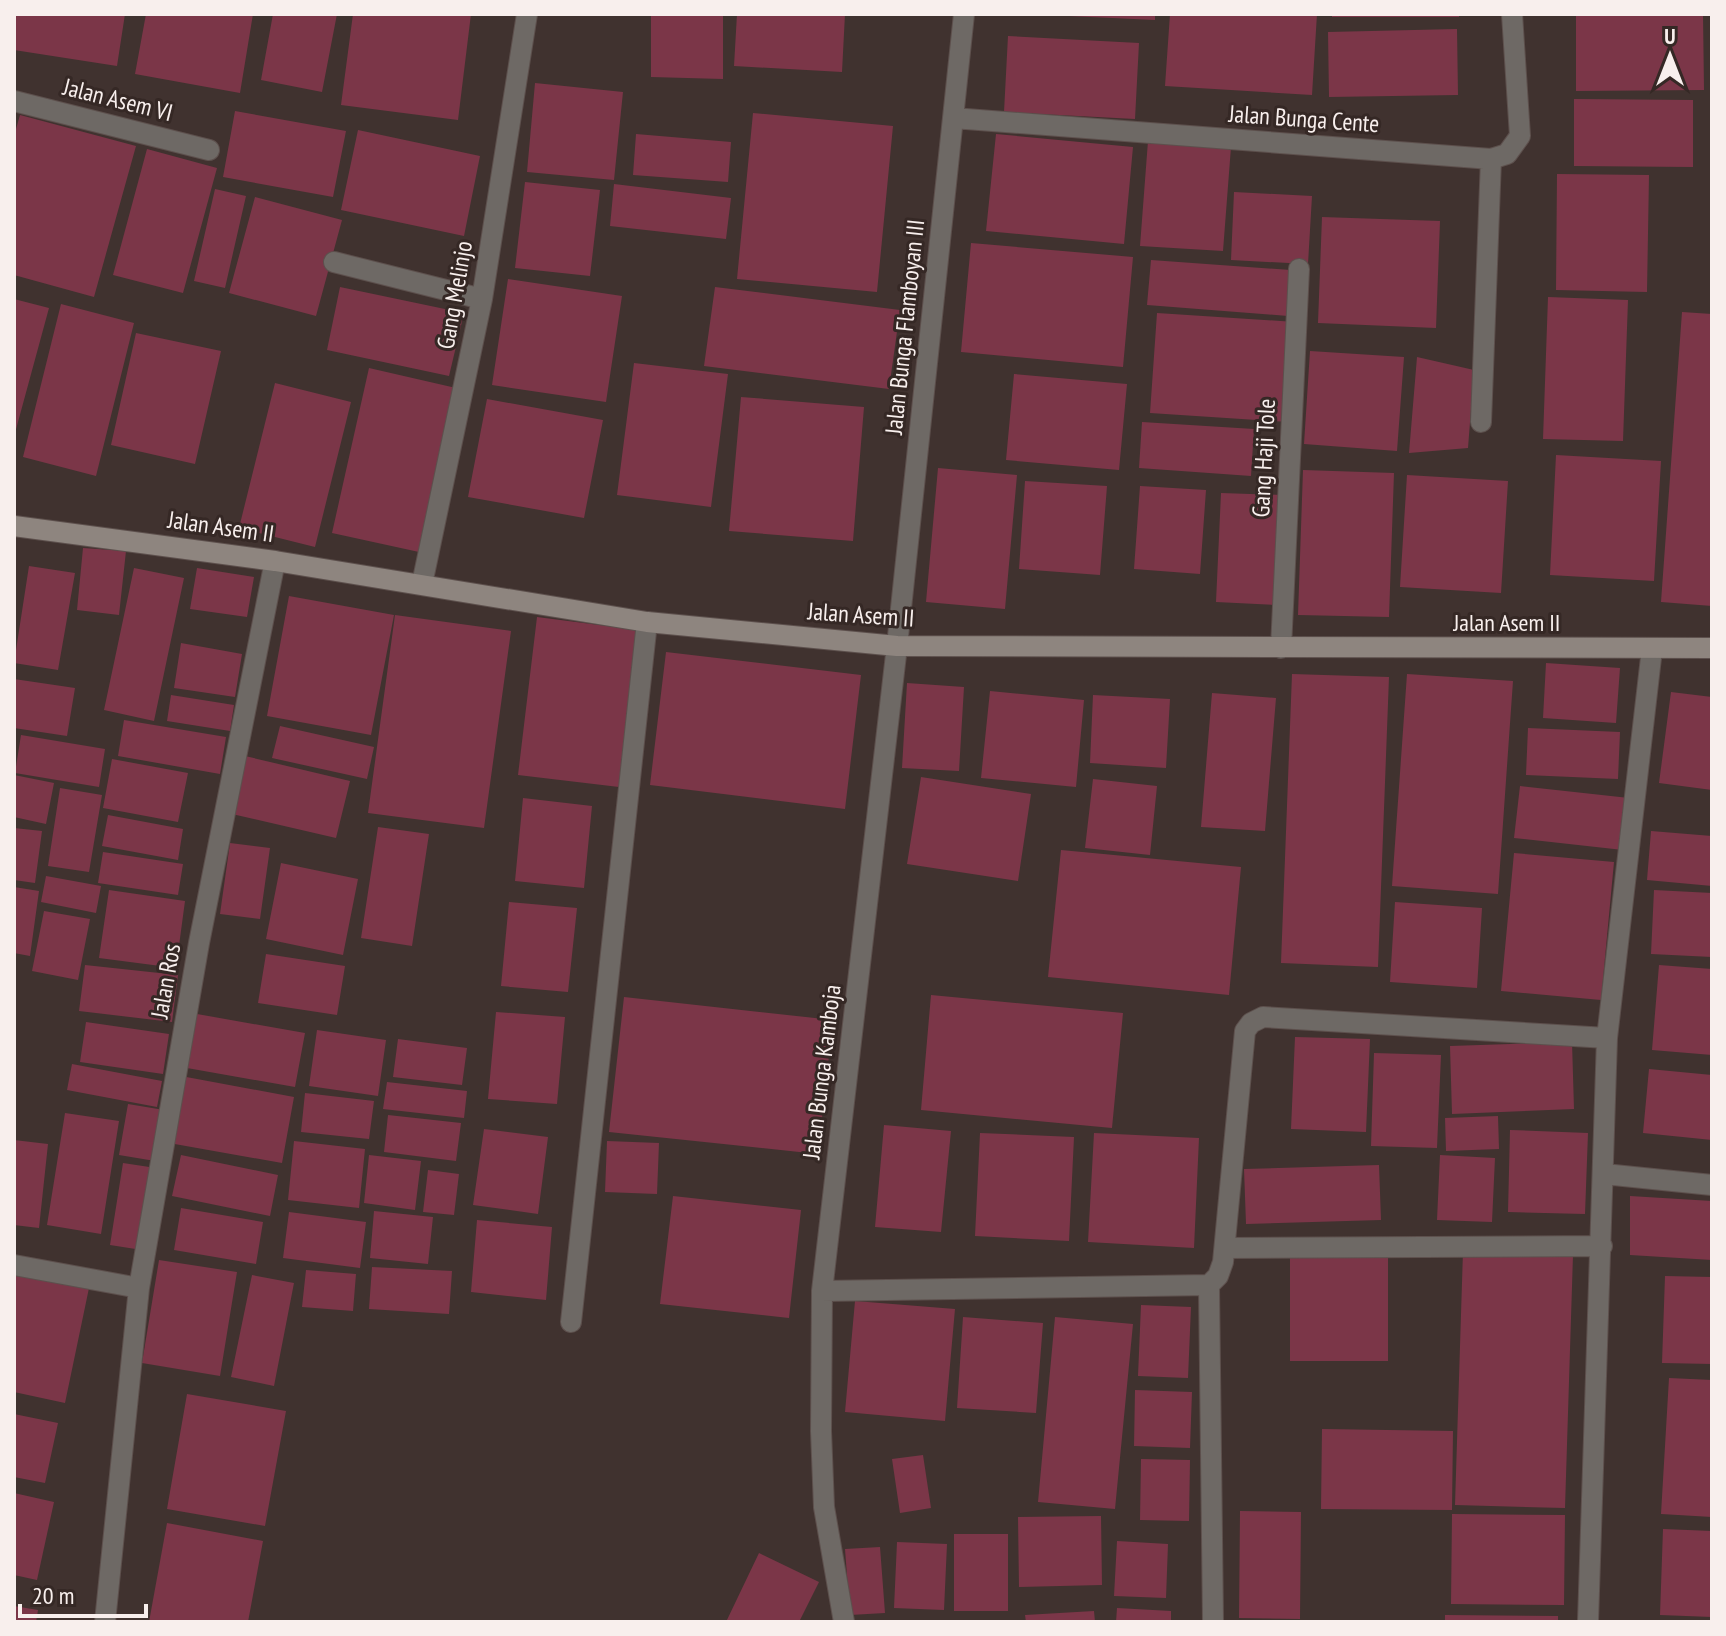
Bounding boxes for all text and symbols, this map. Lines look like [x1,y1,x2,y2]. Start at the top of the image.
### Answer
north arrow [1630,16,1710,96]
text: U [1664,22,1676,50]
street label: Jalan Asem VI [59,71,176,128]
street label: Jalan Bunga Cente [1227,98,1380,139]
street label: Jalan Bunga Flamboyan III [878,218,931,437]
street label: Gang Melinjo [430,238,479,352]
street label: Gang Haji Tole [1245,398,1282,518]
street label: Jalan Asem II [165,504,276,549]
street label: Jalan Asem II [806,595,915,634]
street label: Jalan Asem II [1453,607,1560,638]
street label: Jalan Ros [144,941,187,1022]
street label: Jalan Bunga Kamboja [795,983,848,1162]
scale bar [20,1568,146,1618]
text: 20 m [32,1580,74,1611]

